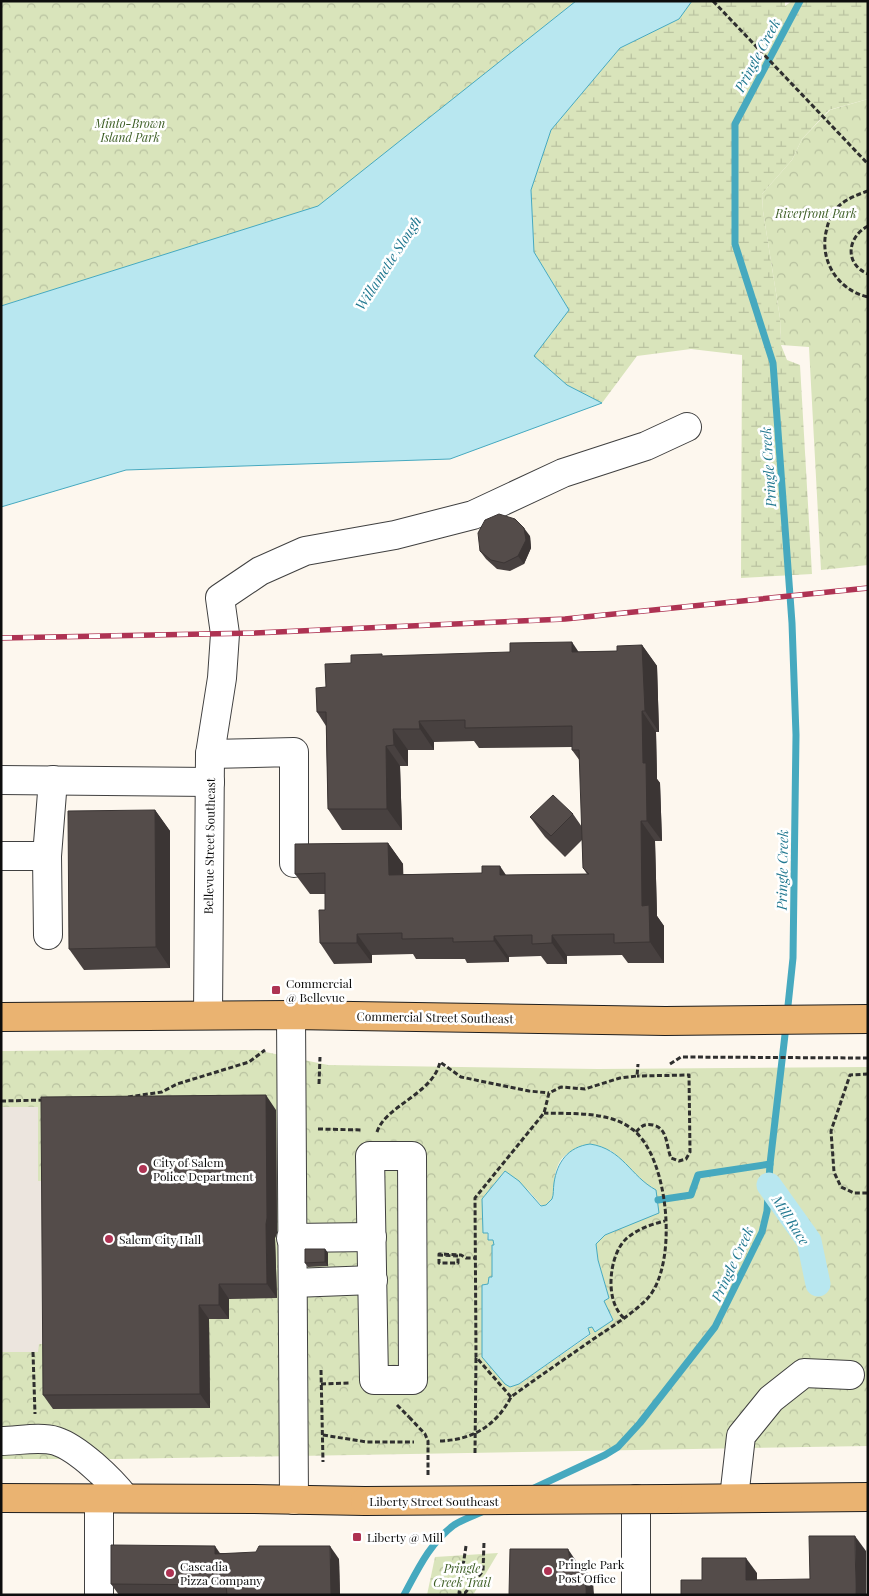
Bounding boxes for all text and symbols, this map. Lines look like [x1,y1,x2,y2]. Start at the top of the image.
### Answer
water label: Pringle Creek [729,15,784,96]
park label: Minto-Brown Island Park [94,115,165,145]
park label: Riverfront Park [774,205,857,221]
water label: Willamette Slough [350,212,426,314]
water label: Pringle Creek [756,426,780,509]
street label: Bellevue Street Southeast [200,777,218,914]
water label: Pringle Creek [772,830,792,911]
place label: Commercial @ Bellevue [286,975,353,1005]
marker: Commercial @ Bellevue [270,984,282,996]
street label: Commercial Street Southeast [356,1008,514,1026]
place label: City of Salem Police Department [153,1154,254,1184]
marker: City of Salem Police Department [137,1163,149,1175]
water label: Mill Race [767,1191,814,1249]
water label: Pringle Creek [706,1223,758,1305]
place label: Salem City Hall [119,1231,202,1247]
marker: Salem City Hall [103,1233,115,1245]
street label: Liberty Street Southeast [369,1493,500,1509]
place label: Liberty @ Mill [367,1529,444,1545]
marker: Liberty @ Mill [351,1531,363,1543]
place label: Pringle Park Post Office [558,1556,625,1586]
place label: Cascadia Pizza Company [180,1558,262,1588]
park label: Pringle Creek Trail [433,1560,491,1590]
marker: Pringle Park Post Office [542,1565,554,1577]
marker: Cascadia Pizza Company [164,1567,176,1579]

